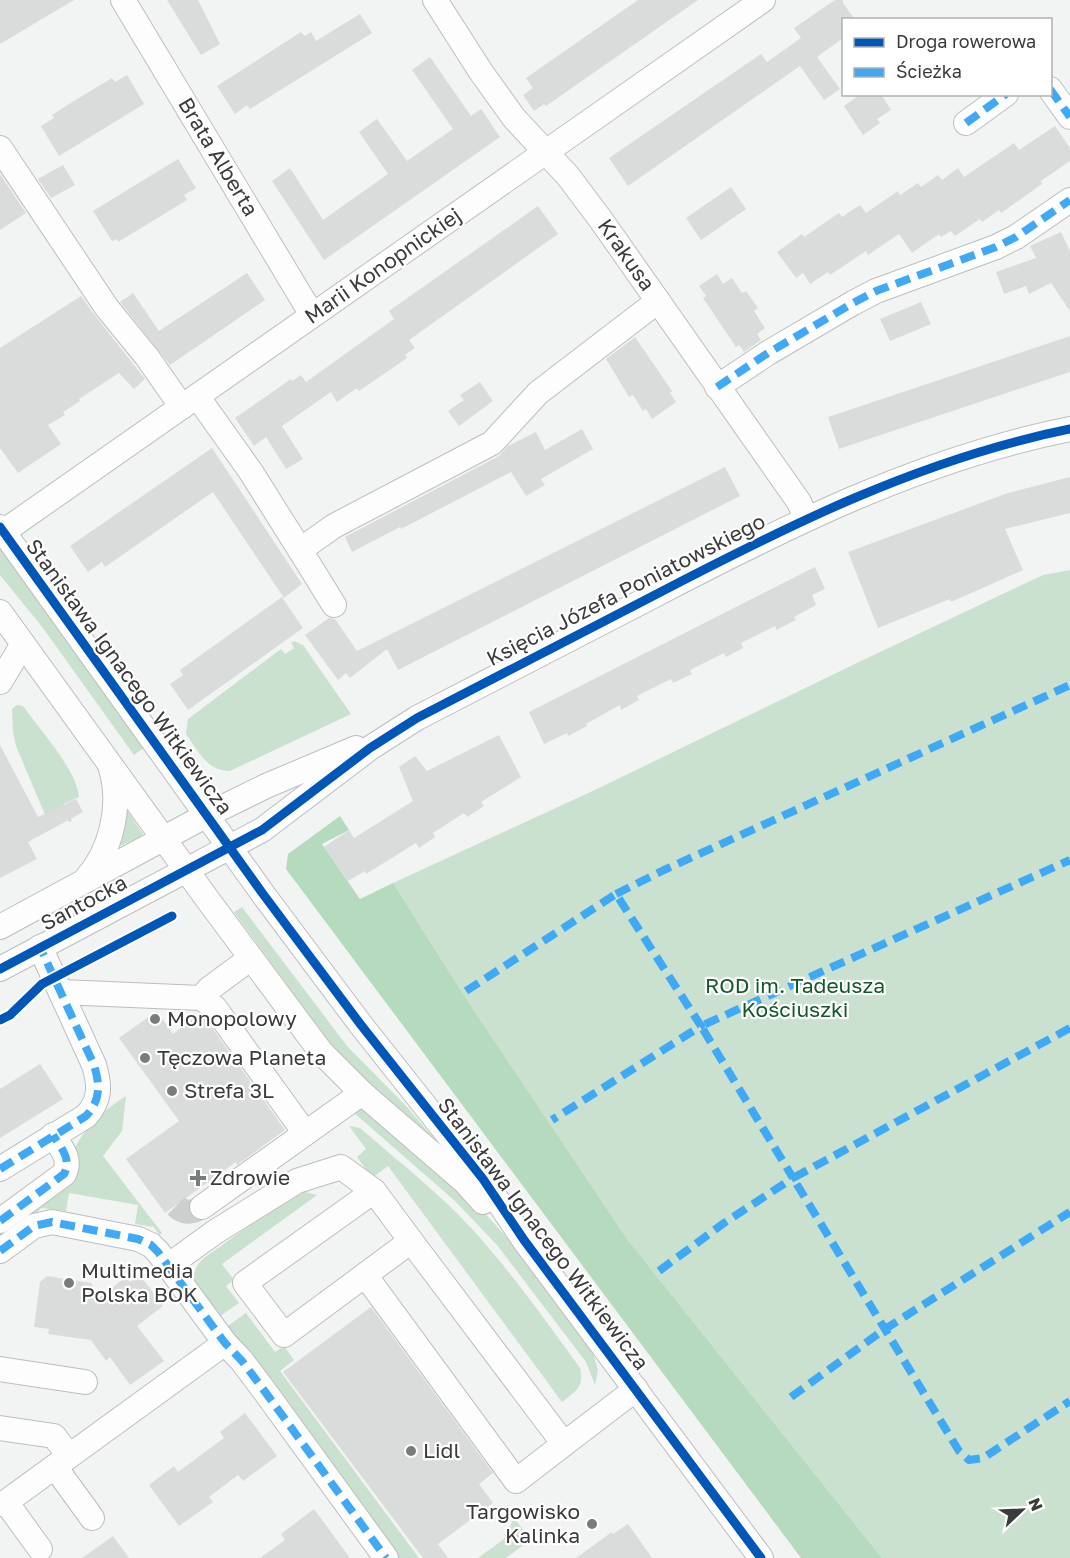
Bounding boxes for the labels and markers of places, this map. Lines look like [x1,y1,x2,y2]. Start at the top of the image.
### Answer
place label: Monopolowy [167,1005,297,1031]
marker: Monopolowy [148,1012,162,1026]
place label: Tęczowa Planeta [157,1044,326,1070]
marker: Tęczowa Planeta [138,1051,152,1065]
place label: Strefa 3L [184,1077,274,1103]
marker: Strefa 3L [165,1084,179,1098]
place label: Zdrowie [210,1164,290,1190]
marker: Zdrowie [191,1171,205,1185]
place label: Multimedia Polska BOK [81,1257,198,1307]
marker: Multimedia Polska BOK [62,1276,76,1290]
place label: Lidl [423,1437,460,1463]
marker: Lidl [404,1444,418,1458]
place label: Targowisko Kalinka [466,1498,580,1548]
marker: Targowisko Kalinka [585,1517,599,1531]

